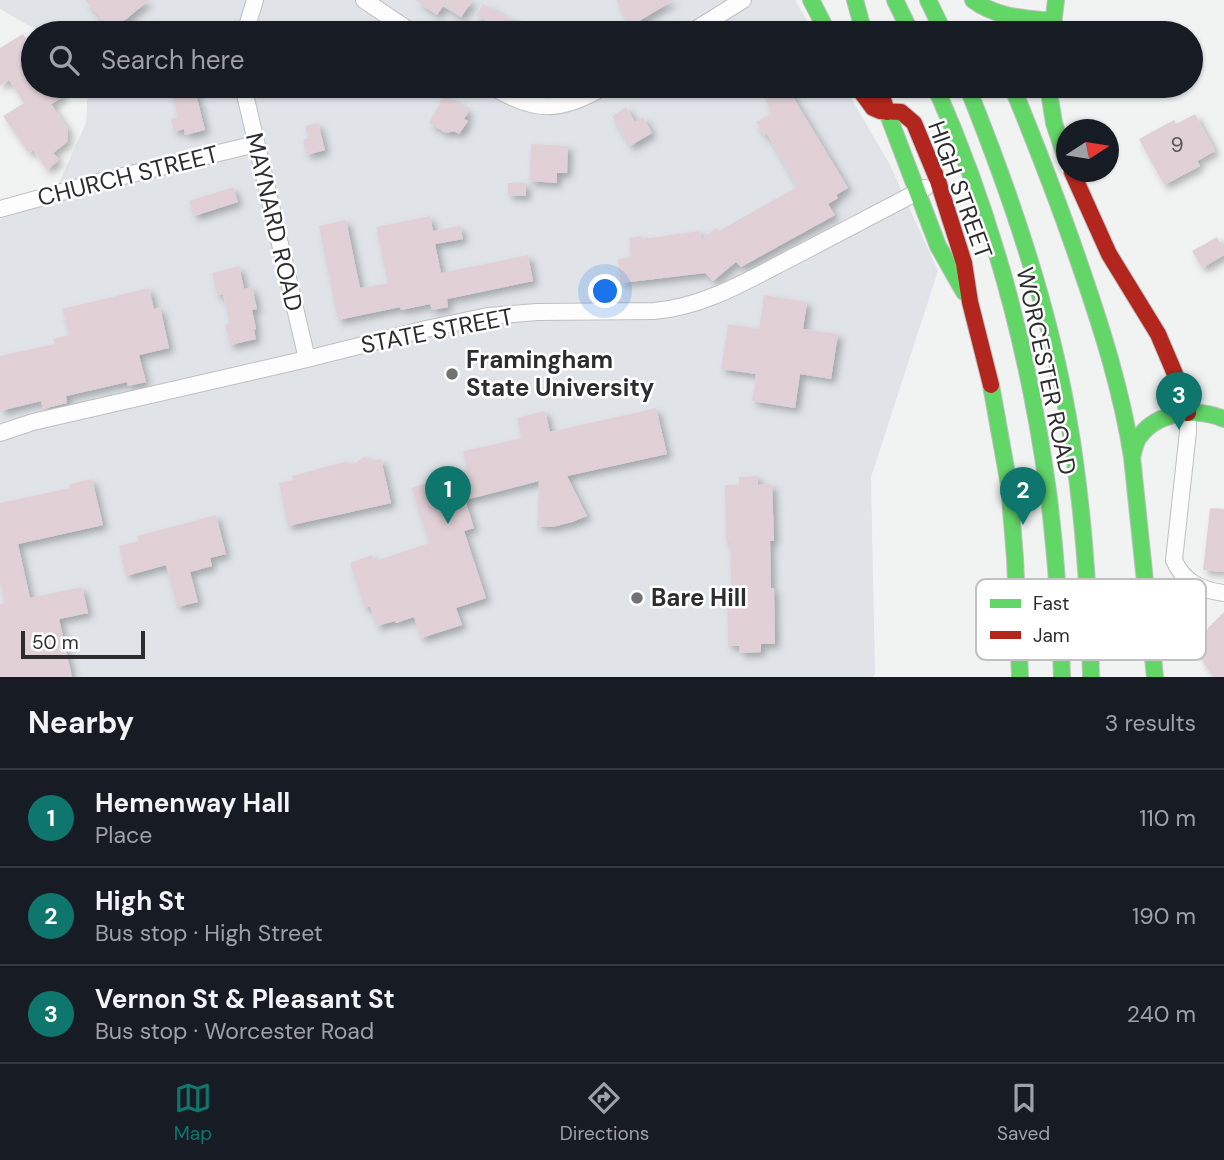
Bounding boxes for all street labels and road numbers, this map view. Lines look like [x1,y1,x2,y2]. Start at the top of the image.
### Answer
street label: HIGH STREET [921,117,1000,263]
street label: MAYNARD ROAD [239,130,310,314]
street label: CHURCH STREET [34,138,222,213]
street label: WORCESTER ROAD [1009,264,1084,478]
street label: STATE STREET [358,301,516,360]

